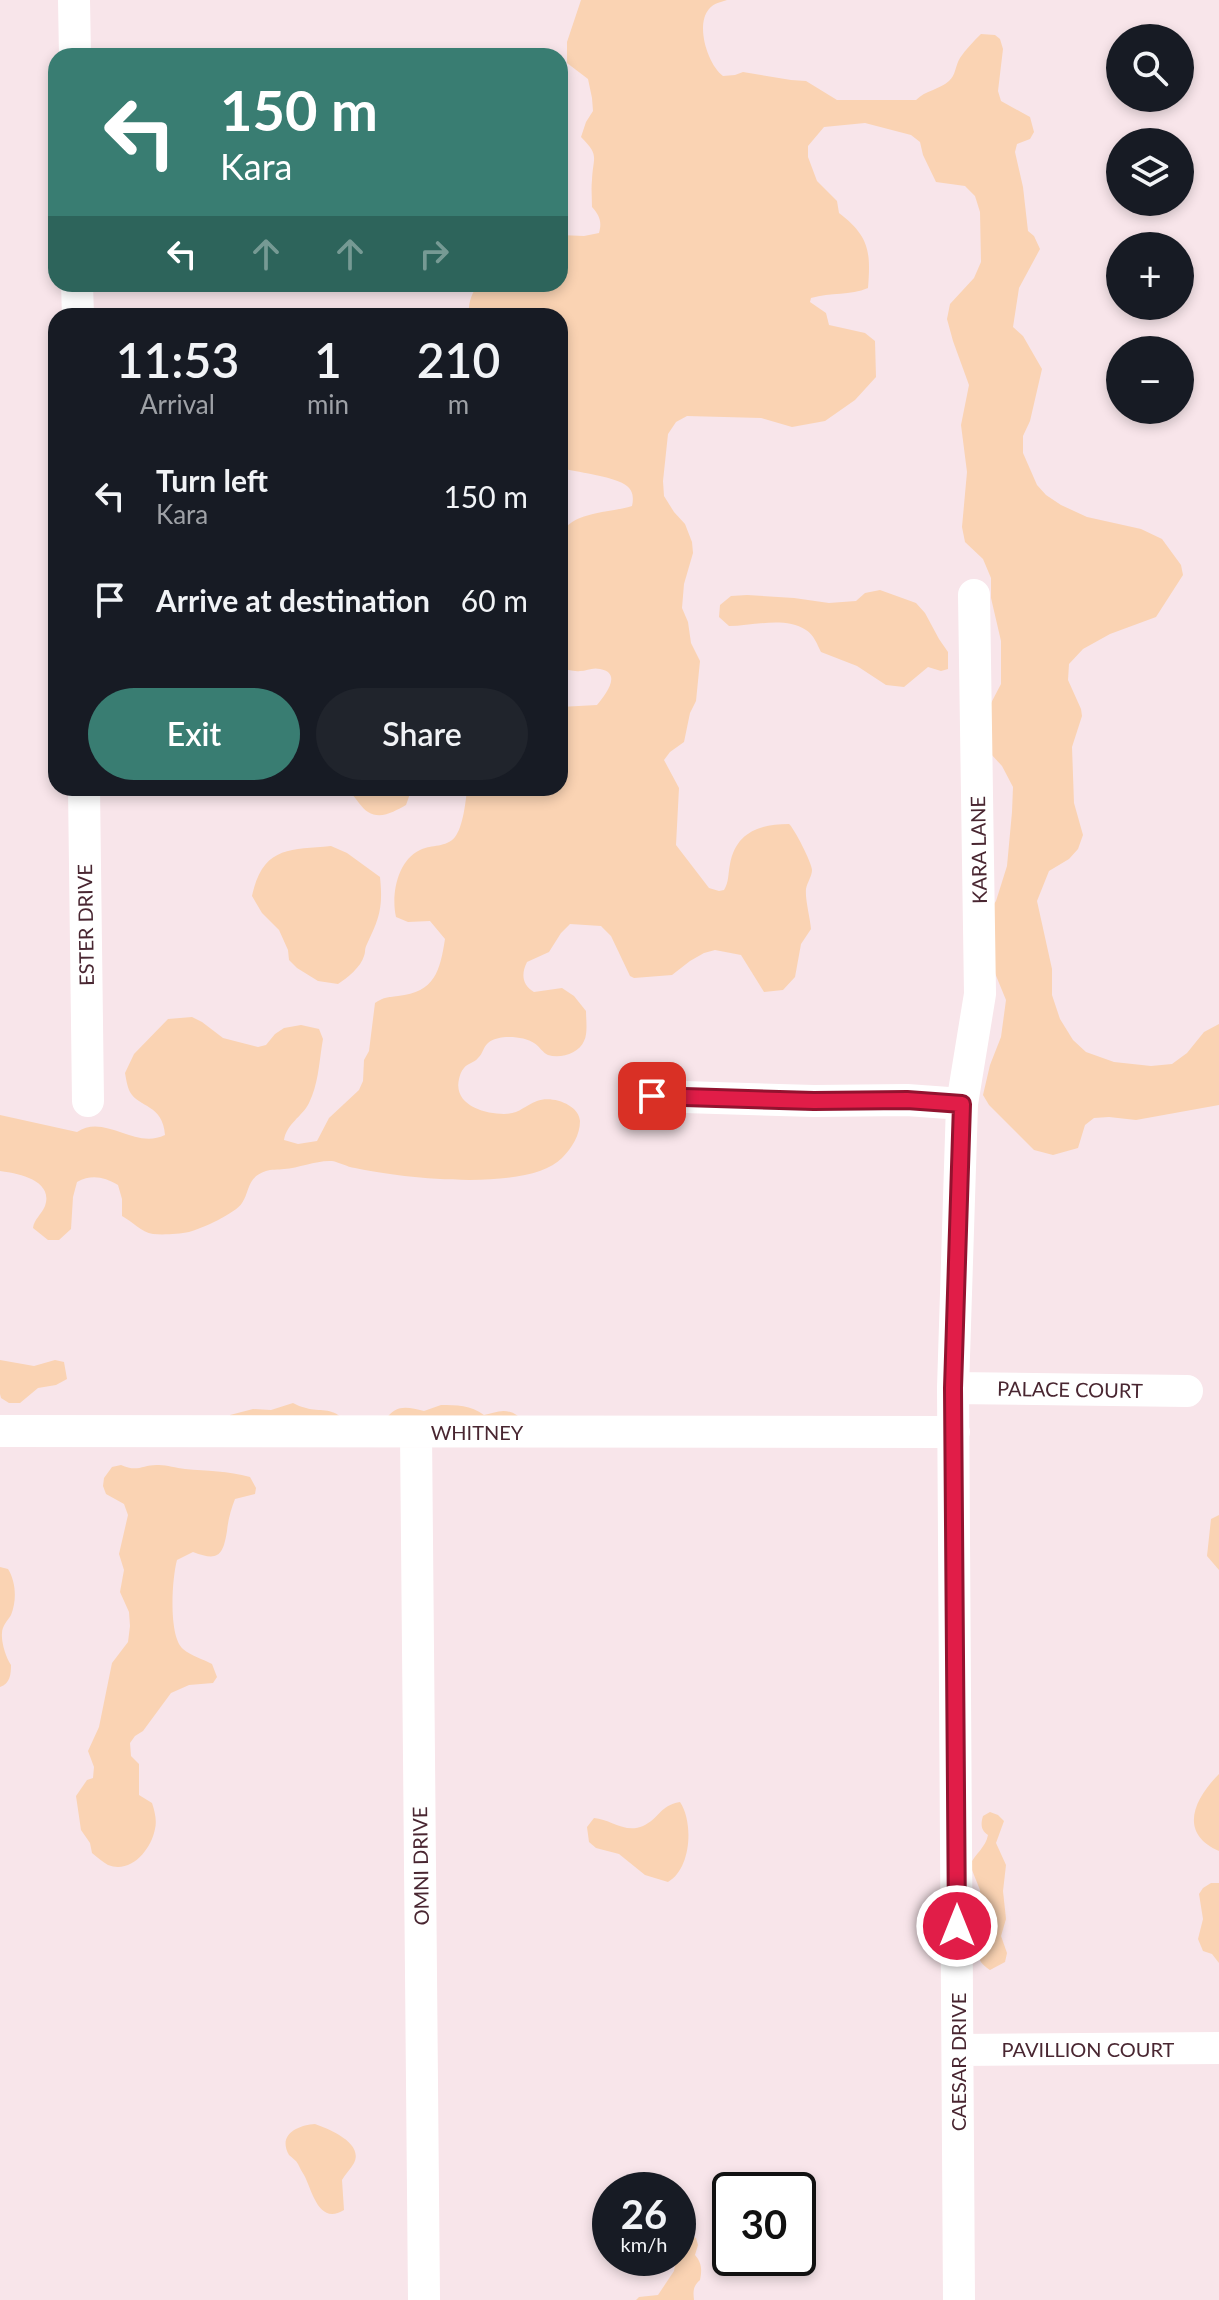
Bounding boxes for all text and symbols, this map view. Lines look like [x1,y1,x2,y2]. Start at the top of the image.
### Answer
map controls [1106,24,1194,424]
button: search [1106,24,1194,112]
text: 150 m [220,76,378,143]
icon: left [88,80,192,184]
button: layers [1106,128,1194,216]
text: Kara [220,144,292,188]
icon: left [160,232,204,276]
icon: ahead [244,232,288,276]
icon: ahead [328,232,372,276]
icon: right [412,232,456,276]
button: + [1106,232,1194,320]
text: 11:53 [116,331,239,388]
text: 1 [314,331,342,388]
text: 210 [417,331,500,388]
button: − [1106,336,1194,424]
text: Arrival [140,388,215,420]
text: min [307,388,349,420]
text: m [448,388,469,420]
text: Turn left [156,462,268,498]
icon: left [88,474,132,518]
text: 150 m [443,478,528,514]
text: Kara [156,498,208,530]
icon: arrive [88,578,132,622]
text: Arrive at destination [156,582,430,618]
text: 60 m [461,582,528,618]
button: Exit [88,688,300,780]
button: Share [316,688,528,780]
street label: KARA LANE [965,796,991,904]
street label: ESTER DRIVE [72,864,98,986]
pin [618,1062,686,1130]
icon: arrive [630,1074,674,1118]
street label: PALACE COURT [997,1376,1143,1402]
street label: WHITNEY [431,1420,524,1444]
street label: OMNI DRIVE [407,1806,433,1926]
position arrow [915,1884,999,1968]
street label: CAESAR DRIVE [946,1993,970,2131]
street label: PAVILLION COURT [1002,2037,1175,2061]
speed limit sign: 30 [712,2172,816,2276]
text: 26 [621,2190,667,2238]
text: km/h [621,2232,667,2256]

